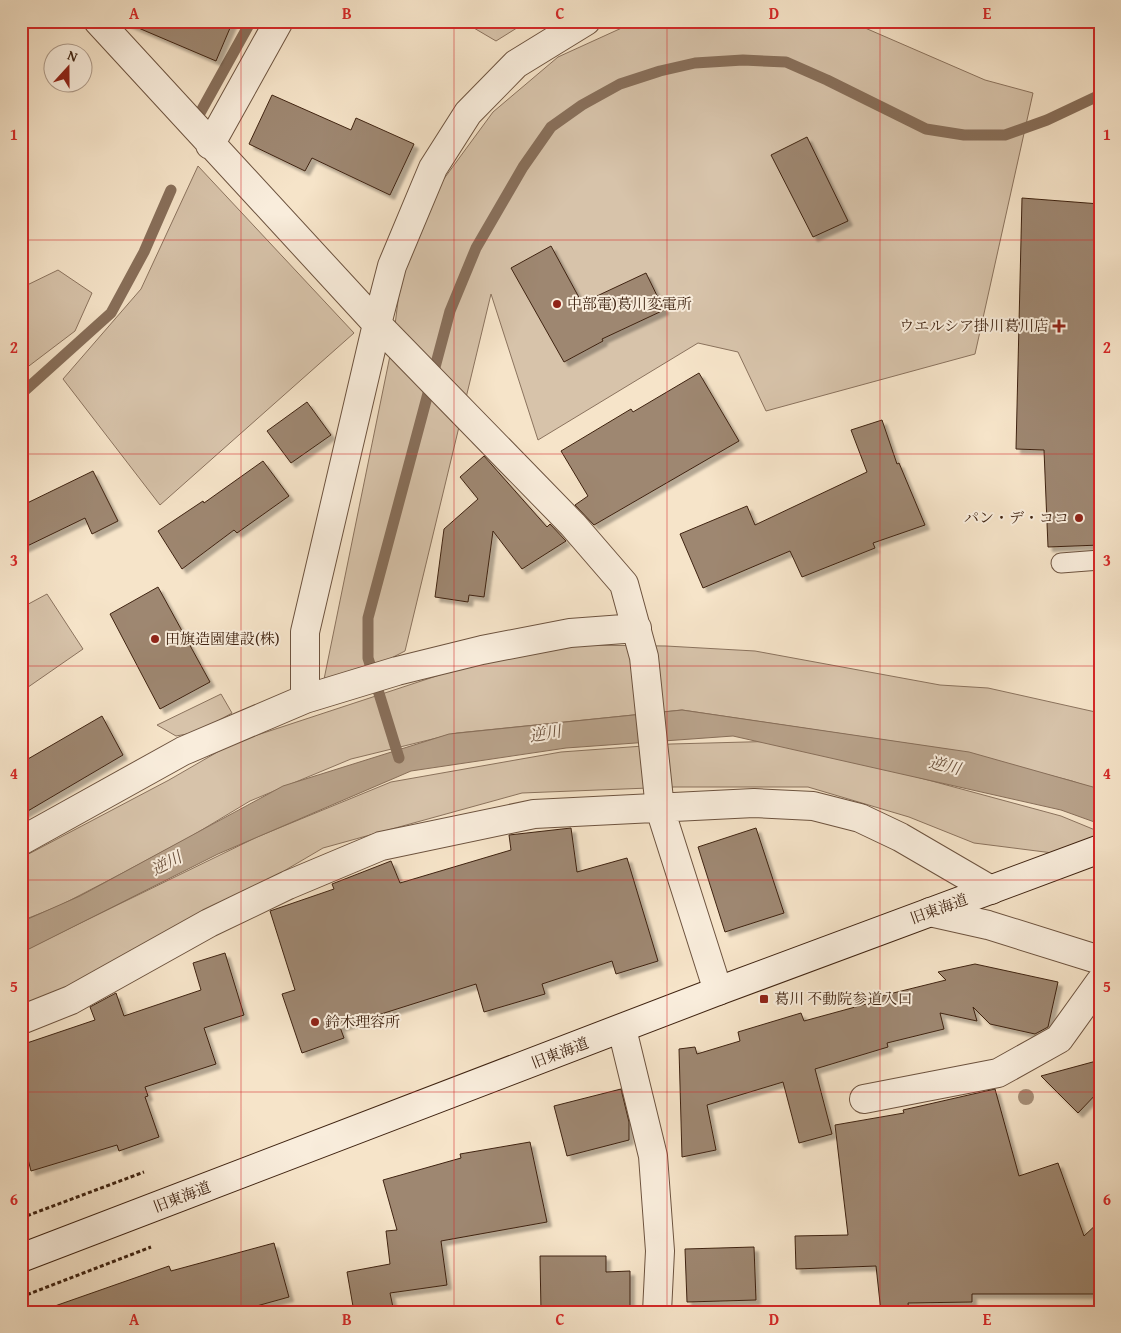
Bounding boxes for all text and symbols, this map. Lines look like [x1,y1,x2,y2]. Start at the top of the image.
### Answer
text: A [129,1,140,25]
text: B [342,1,352,25]
text: C [555,1,565,25]
text: D [769,1,779,25]
text: E [983,1,992,25]
north arrow [42,42,92,92]
text: N [65,45,81,67]
text: 1 [10,122,18,146]
text: 1 [1103,122,1111,146]
place label: 中部電)葛川変電所 [567,293,692,314]
marker: 中部電)葛川変電所 [551,298,563,310]
place label: ウエルシア掛川葛川店 [899,315,1049,336]
marker: ウエルシア掛川葛川店 [1053,320,1065,332]
text: 2 [10,335,18,359]
text: 2 [1103,335,1111,359]
place label: パン・デ・ココ [964,507,1069,528]
marker: パン・デ・ココ [1073,512,1085,524]
text: 3 [10,548,18,572]
text: 3 [1103,548,1111,572]
place label: 田旗造園建設(株) [165,628,280,649]
marker: 田旗造園建設(株) [149,633,161,645]
water label: 逆川 [527,718,565,748]
water label: 逆川 [927,749,965,781]
text: 4 [10,761,18,785]
text: 4 [1103,761,1111,785]
water label: 逆川 [146,844,188,881]
street label: 旧東海道 [907,888,971,929]
text: 5 [10,974,18,998]
text: 5 [1103,974,1111,998]
place label: 葛川 不動院参道入口 [774,988,912,1009]
marker: 葛川 不動院参道入口 [758,993,770,1005]
place label: 鈴木理容所 [325,1011,400,1032]
marker: 鈴木理容所 [309,1016,321,1028]
street label: 旧東海道 [528,1032,592,1073]
street label: 旧東海道 [150,1176,214,1217]
text: 6 [10,1187,18,1211]
text: 6 [1103,1187,1111,1211]
text: A [129,1307,140,1331]
text: B [342,1307,352,1331]
text: C [555,1307,565,1331]
text: D [769,1307,779,1331]
text: E [983,1307,992,1331]

